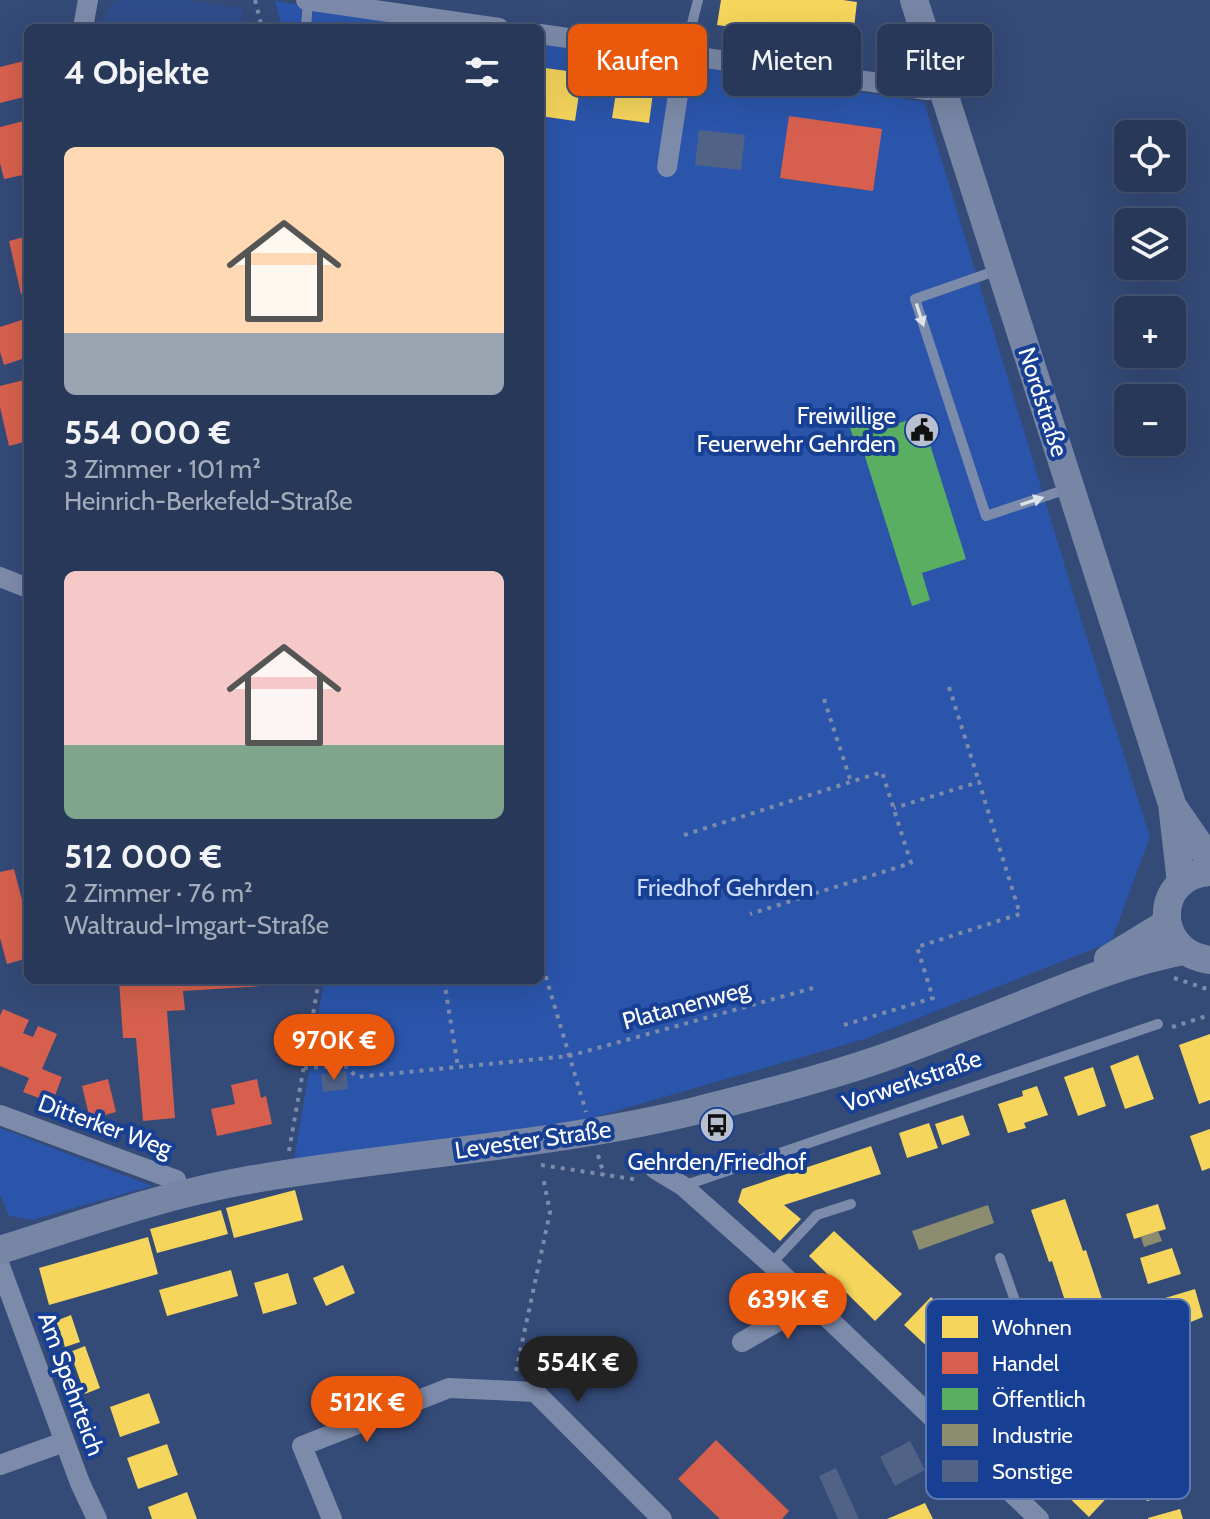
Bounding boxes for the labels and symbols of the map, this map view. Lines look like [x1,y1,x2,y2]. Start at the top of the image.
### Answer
one-way arrow [915,303,927,327]
street label: Nordstraße [1012,343,1075,460]
place label: Freiwillige Feuerwehr Gehrden [697,401,896,458]
public building icon: Freiwillige Feuerwehr Gehrden [903,411,941,449]
one-way arrow [1020,495,1044,507]
park label: Friedhof Gehrden [637,873,813,902]
street label: Platanenweg [619,973,754,1035]
pin: 970K € [269,1014,399,1082]
street label: Vorwerkstraße [839,1043,985,1118]
street label: Ditterker Weg [35,1088,177,1163]
bus stop icon: Gehrden/Friedhof [698,1106,736,1144]
street label: Levester Straße [453,1114,613,1165]
place label: Gehrden/Friedhof [627,1147,807,1176]
pin: 639K € [723,1273,853,1341]
legend [926,1299,1190,1499]
street label: Am Spehrteich [32,1308,111,1460]
text: Wohnen [992,1314,1072,1341]
pin: 554K € [513,1336,643,1404]
text: Handel [992,1350,1060,1377]
pin: 512K € [302,1376,432,1444]
text: Öffentlich [992,1386,1086,1413]
text: Industrie [992,1422,1073,1449]
text: Sonstige [992,1458,1073,1485]

